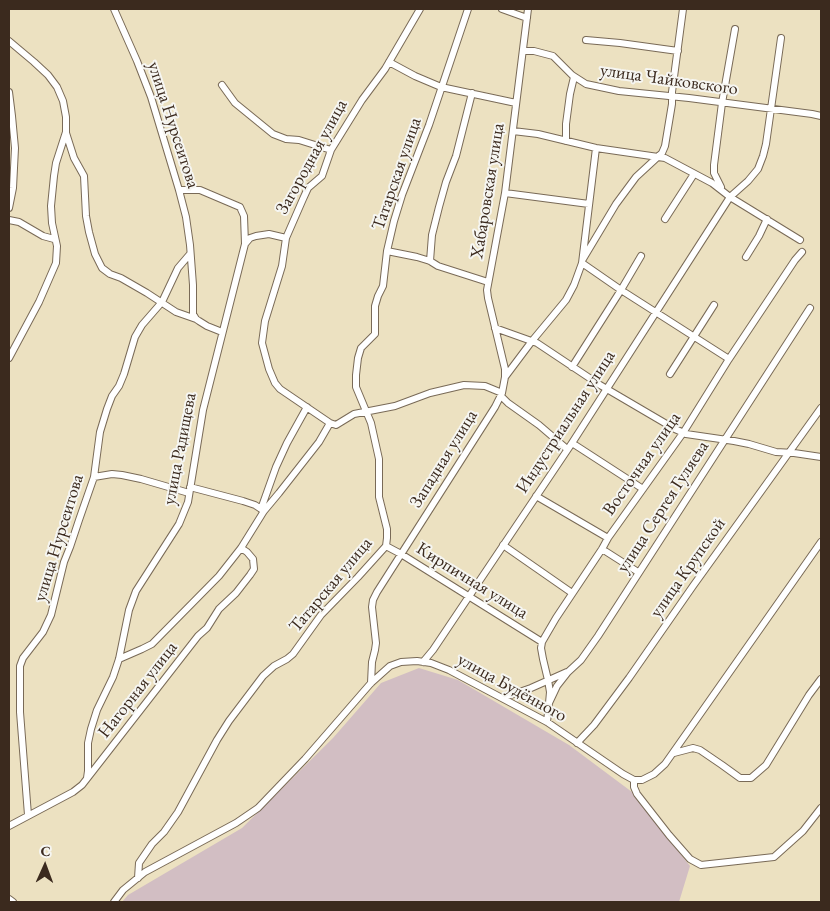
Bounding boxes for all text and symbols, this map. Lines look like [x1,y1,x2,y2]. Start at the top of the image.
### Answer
street label: улица Нурсеитова [142,59,204,191]
street label: улица Чайковского [599,60,739,100]
street label: Загородная улица [272,96,352,218]
street label: Татарская улица [368,115,426,233]
street label: Хабаровская улица [467,122,509,260]
street label: Индустриальная улица [512,346,620,498]
street label: улица Радищева [159,391,201,507]
street label: Западная улица [405,406,483,512]
street label: Восточная улица [598,408,686,520]
street label: улица Сергея Гуляева [612,437,714,577]
street label: улица Нурсеитова [29,472,89,604]
street label: улица Крупской [646,514,730,622]
street label: Татарская улица [285,533,377,637]
street label: Кирпичная улица [412,538,532,624]
street label: Нагорная улица [94,637,182,743]
street label: улица Будённого [454,649,570,727]
north arrow [20,841,70,891]
text: С [40,842,51,860]

